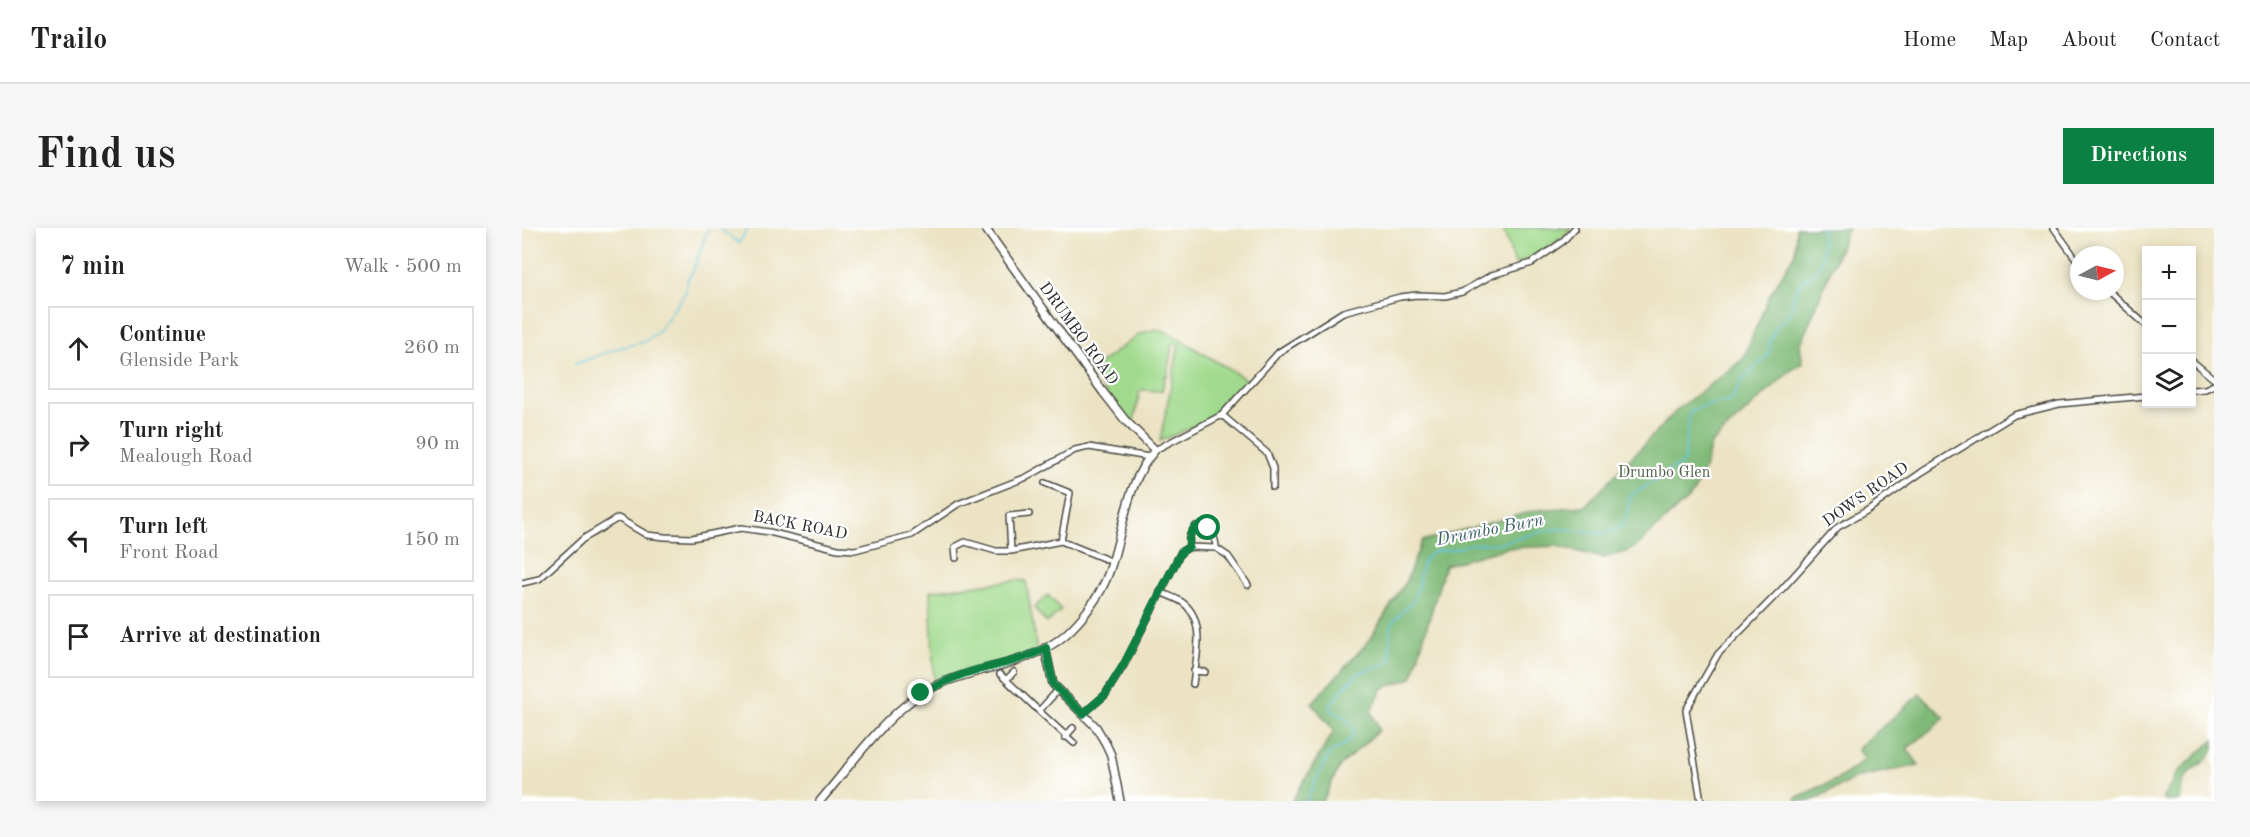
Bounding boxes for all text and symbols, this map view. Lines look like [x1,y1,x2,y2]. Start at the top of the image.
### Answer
text: Trailo [30,27,107,55]
text: Home [1903,30,1956,51]
text: Map [1989,30,2028,51]
text: About [2061,30,2117,51]
text: Contact [2150,30,2220,51]
button: Directions [2063,128,2214,184]
text: Find us [36,135,175,177]
north arrow [2070,246,2124,300]
map controls [2142,246,2196,408]
button: + [2142,246,2196,300]
text: 7 min [60,254,125,280]
text: Walk · 500 m [343,257,462,277]
street label: DRUMBO ROAD [1036,280,1120,388]
button: − [2142,300,2196,354]
text: Continue [119,324,206,346]
icon: ahead [62,332,95,365]
text: 260 m [404,338,460,358]
text: Glenside Park [119,351,239,371]
button: layers [2142,354,2196,408]
text: Turn right [119,420,223,442]
icon: right [62,428,95,461]
text: 90 m [415,434,460,454]
text: Mealough Road [119,447,253,467]
street label: DOWS ROAD [1820,460,1912,530]
park label: Drumbo Glen [1618,465,1711,481]
street label: BACK ROAD [752,509,848,543]
water label: Drumbo Burn [1434,511,1545,549]
route start [1194,514,1220,540]
text: Turn left [119,516,208,538]
icon: left [62,524,95,557]
text: 150 m [404,530,460,550]
text: Front Road [119,543,219,563]
icon: arrive [62,620,95,653]
text: Arrive at destination [119,625,321,647]
route end [907,679,933,705]

